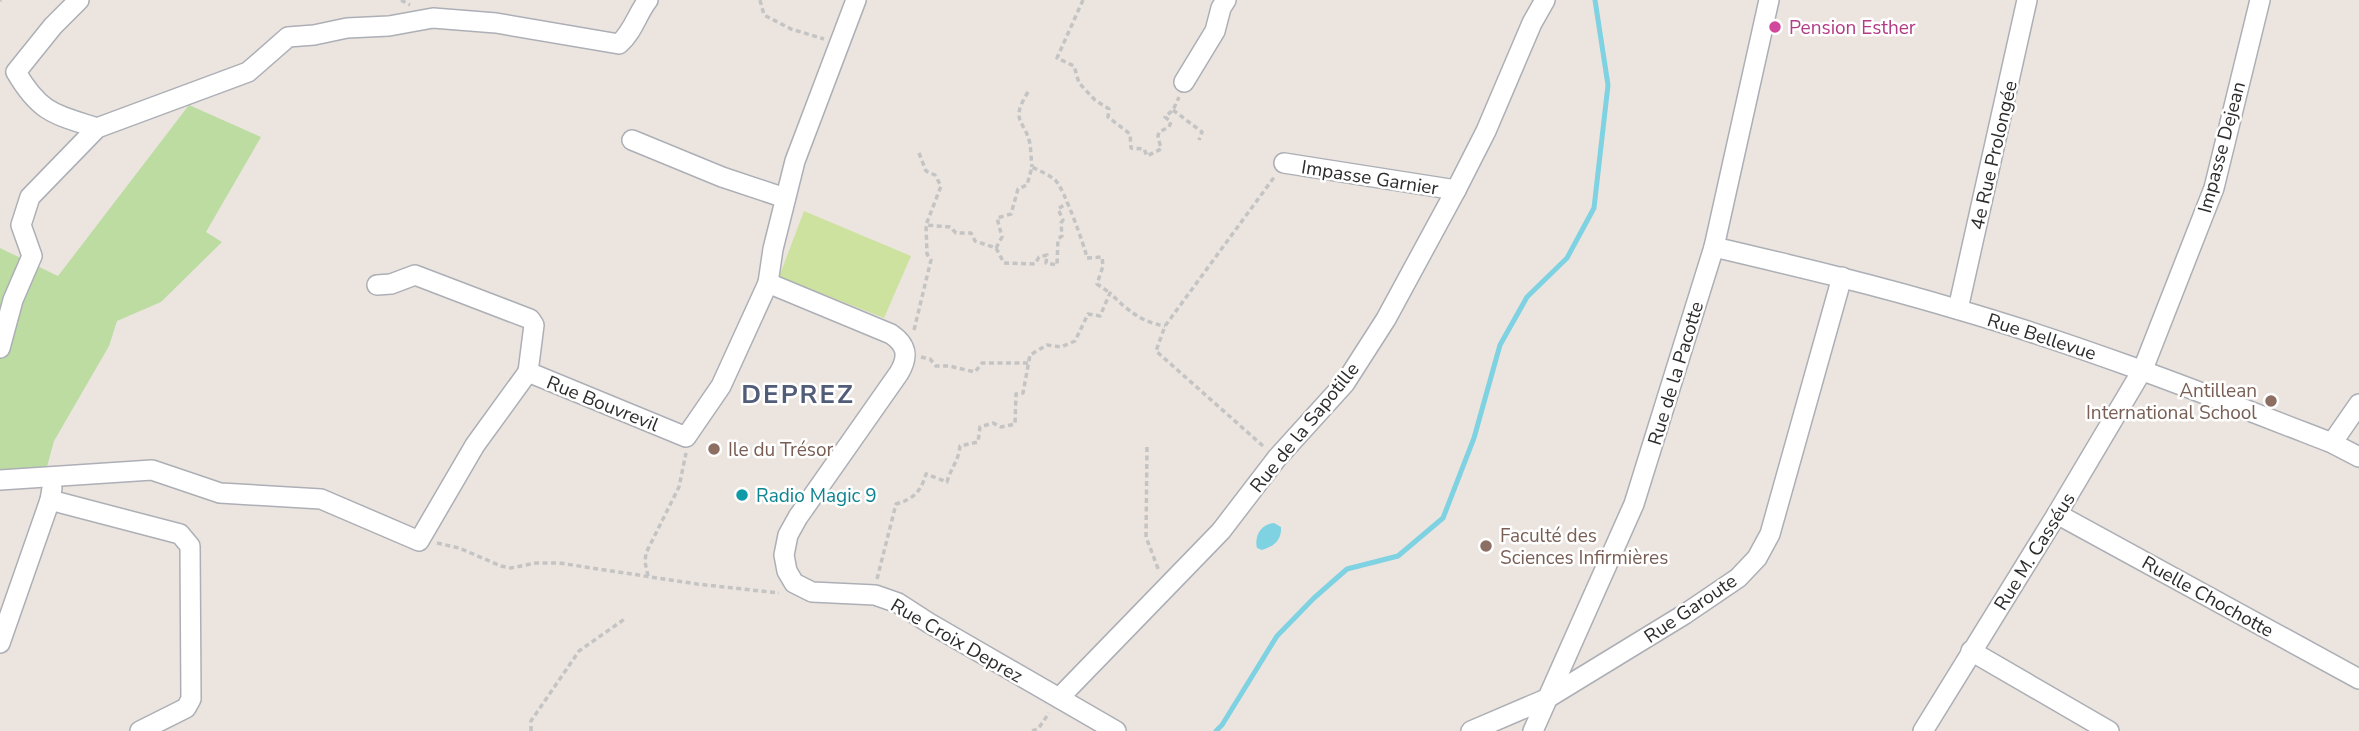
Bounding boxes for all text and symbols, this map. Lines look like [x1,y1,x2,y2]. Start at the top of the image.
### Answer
place label: Pension Esther [1789,15,1916,41]
marker: Pension Esther [1767,19,1783,35]
street label: 4e Rue Prolongée [1964,78,2024,232]
street label: Impasse Dejean [2192,79,2252,216]
street label: Impasse Garnier [1299,154,1440,202]
street label: Rue de la Pacotte [1642,298,1710,448]
street label: Rue Bellevue [1984,307,2099,367]
street label: Rue de la Sapotille [1244,357,1365,498]
street label: Rue Bouvrevil [543,370,663,438]
district label: DEPREZ [741,377,855,412]
place label: Antillean International School [2086,378,2257,426]
marker: Antillean International School [2263,393,2279,409]
place label: Ile du Trésor [728,437,833,463]
marker: Ile du Trésor [706,441,722,457]
place label: Radio Magic 9 [756,483,877,509]
marker: Radio Magic 9 [734,487,750,503]
street label: Rue M. Casséus [1988,488,2082,615]
place label: Faculté des Sciences Infirmières [1500,523,1668,571]
marker: Faculté des Sciences Infirmières [1478,538,1494,554]
street label: Ruelle Chochotte [2137,550,2278,644]
street label: Rue Garoute [1639,568,1742,649]
street label: Rue Croix Deprez [886,592,1027,689]

